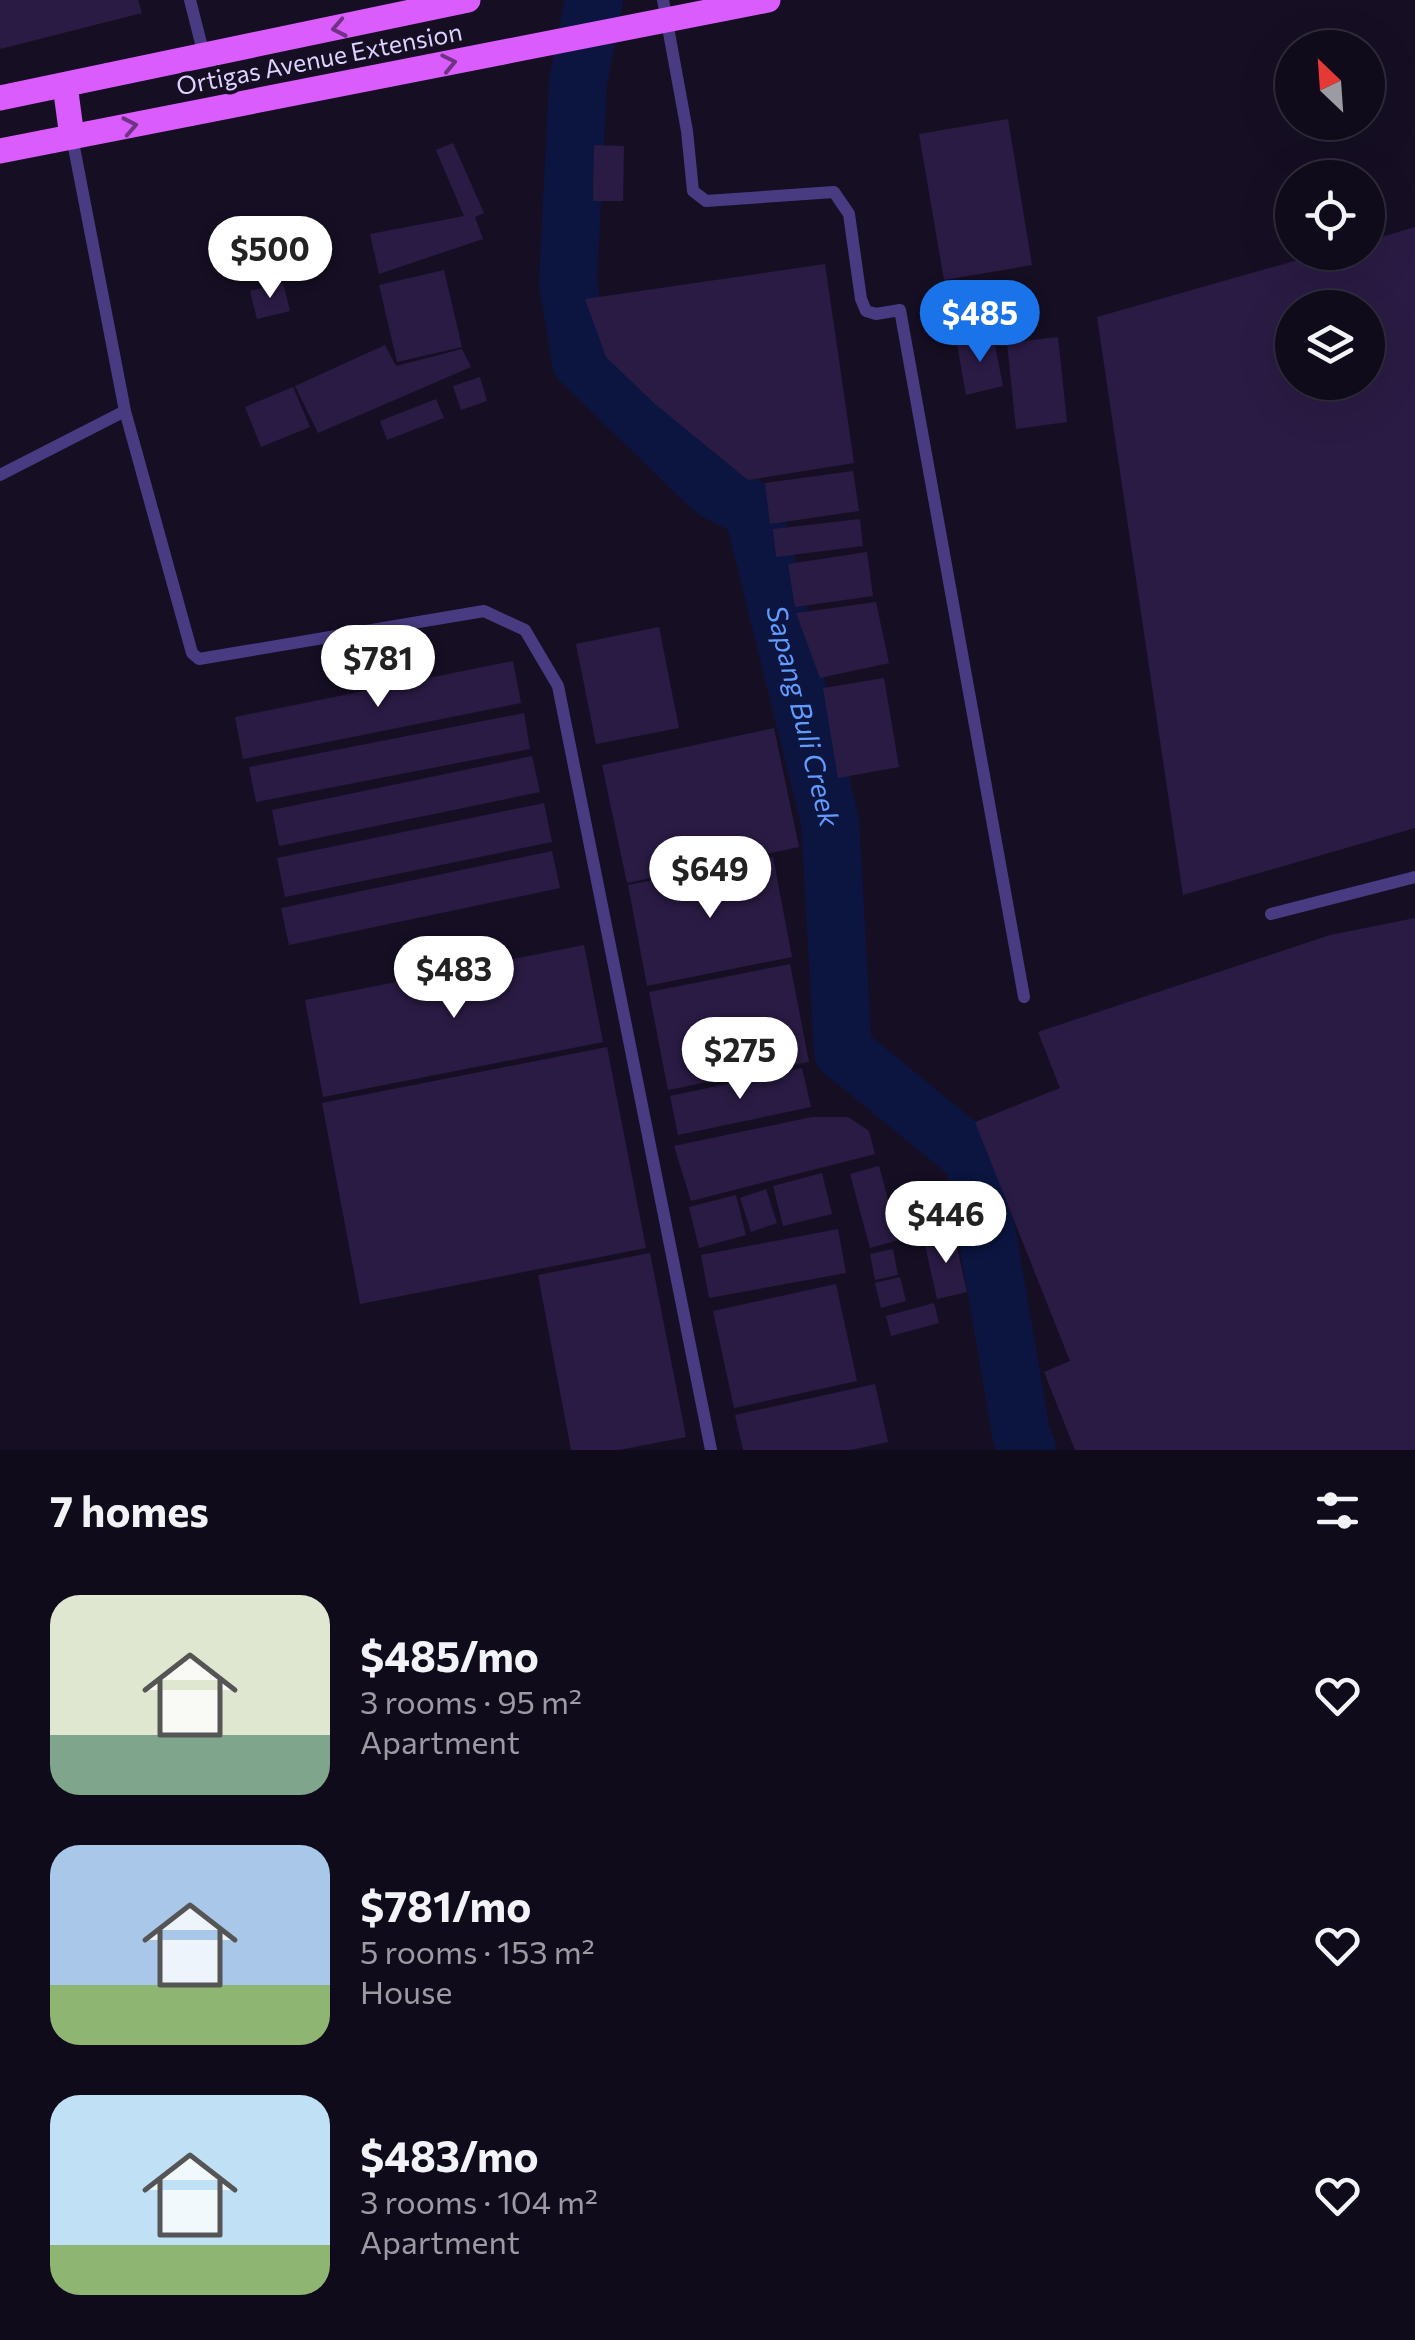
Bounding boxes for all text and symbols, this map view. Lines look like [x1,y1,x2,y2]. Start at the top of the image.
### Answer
street label: Ortigas Avenue Extension [174,16,464,100]
one-way arrow [330,16,347,37]
north arrow [1275,30,1385,140]
map controls [1275,30,1385,400]
one-way arrow [440,53,457,74]
one-way arrow [121,116,138,137]
button: locate [1275,160,1385,270]
pin: $500 [211,216,329,301]
text: $500 [230,228,310,268]
pin: $485 [921,280,1039,365]
button: layers [1275,290,1385,400]
text: $485 [942,292,1018,332]
water label: Sapang Buli Creek [760,602,848,831]
pin: $781 [319,625,437,710]
text: $781 [343,637,413,677]
pin: $649 [651,836,769,921]
text: $649 [671,848,749,888]
pin: $483 [395,936,513,1021]
text: $483 [416,948,492,988]
pin: $275 [681,1017,799,1102]
text: $275 [704,1029,776,1069]
pin: $446 [887,1181,1005,1266]
text: $446 [907,1193,985,1233]
icon: filters [1310,1483,1365,1538]
text: 7 homes [50,1484,209,1536]
text: $485/mo [360,1629,539,1681]
icon: home [130,1635,250,1755]
icon: heart [1310,1668,1365,1723]
text: 3 rooms · 95 m² [360,1681,582,1721]
text: Apartment [360,1721,520,1761]
text: $781/mo [360,1879,531,1931]
icon: home [130,1885,250,2005]
icon: heart [1310,1918,1365,1973]
text: 5 rooms · 153 m² [360,1931,595,1971]
text: House [360,1971,452,2011]
text: $483/mo [360,2129,539,2181]
icon: home [130,2135,250,2255]
icon: heart [1310,2168,1365,2223]
text: 3 rooms · 104 m² [360,2181,598,2221]
text: Apartment [360,2221,520,2261]

